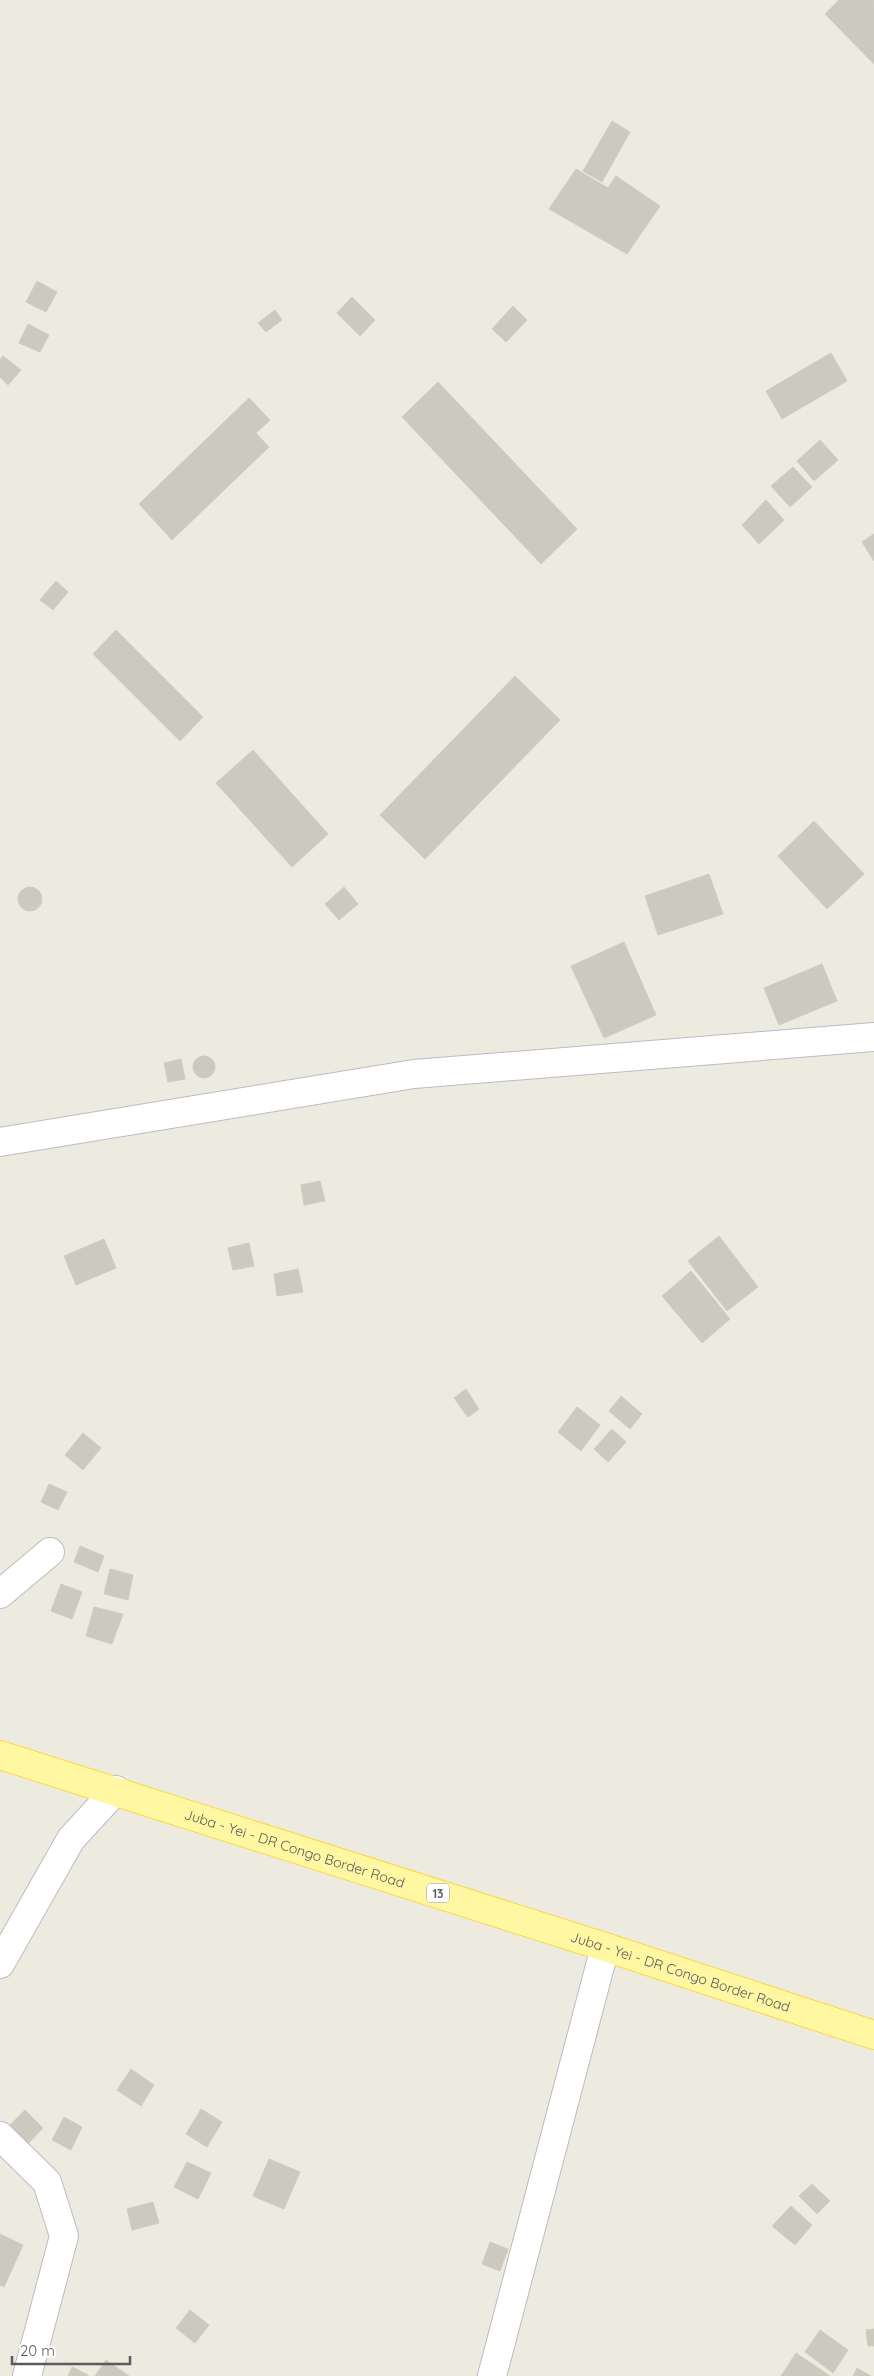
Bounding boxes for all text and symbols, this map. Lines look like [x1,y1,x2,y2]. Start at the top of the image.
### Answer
street label: Juba - Yei - DR Congo Border Road [182,1805,407,1892]
road number: 13 [427,1884,449,1902]
street label: Juba - Yei - DR Congo Border Road [568,1928,793,2016]
scale bar [12,2334,130,2366]
text: 20 m [20,2341,55,2360]

